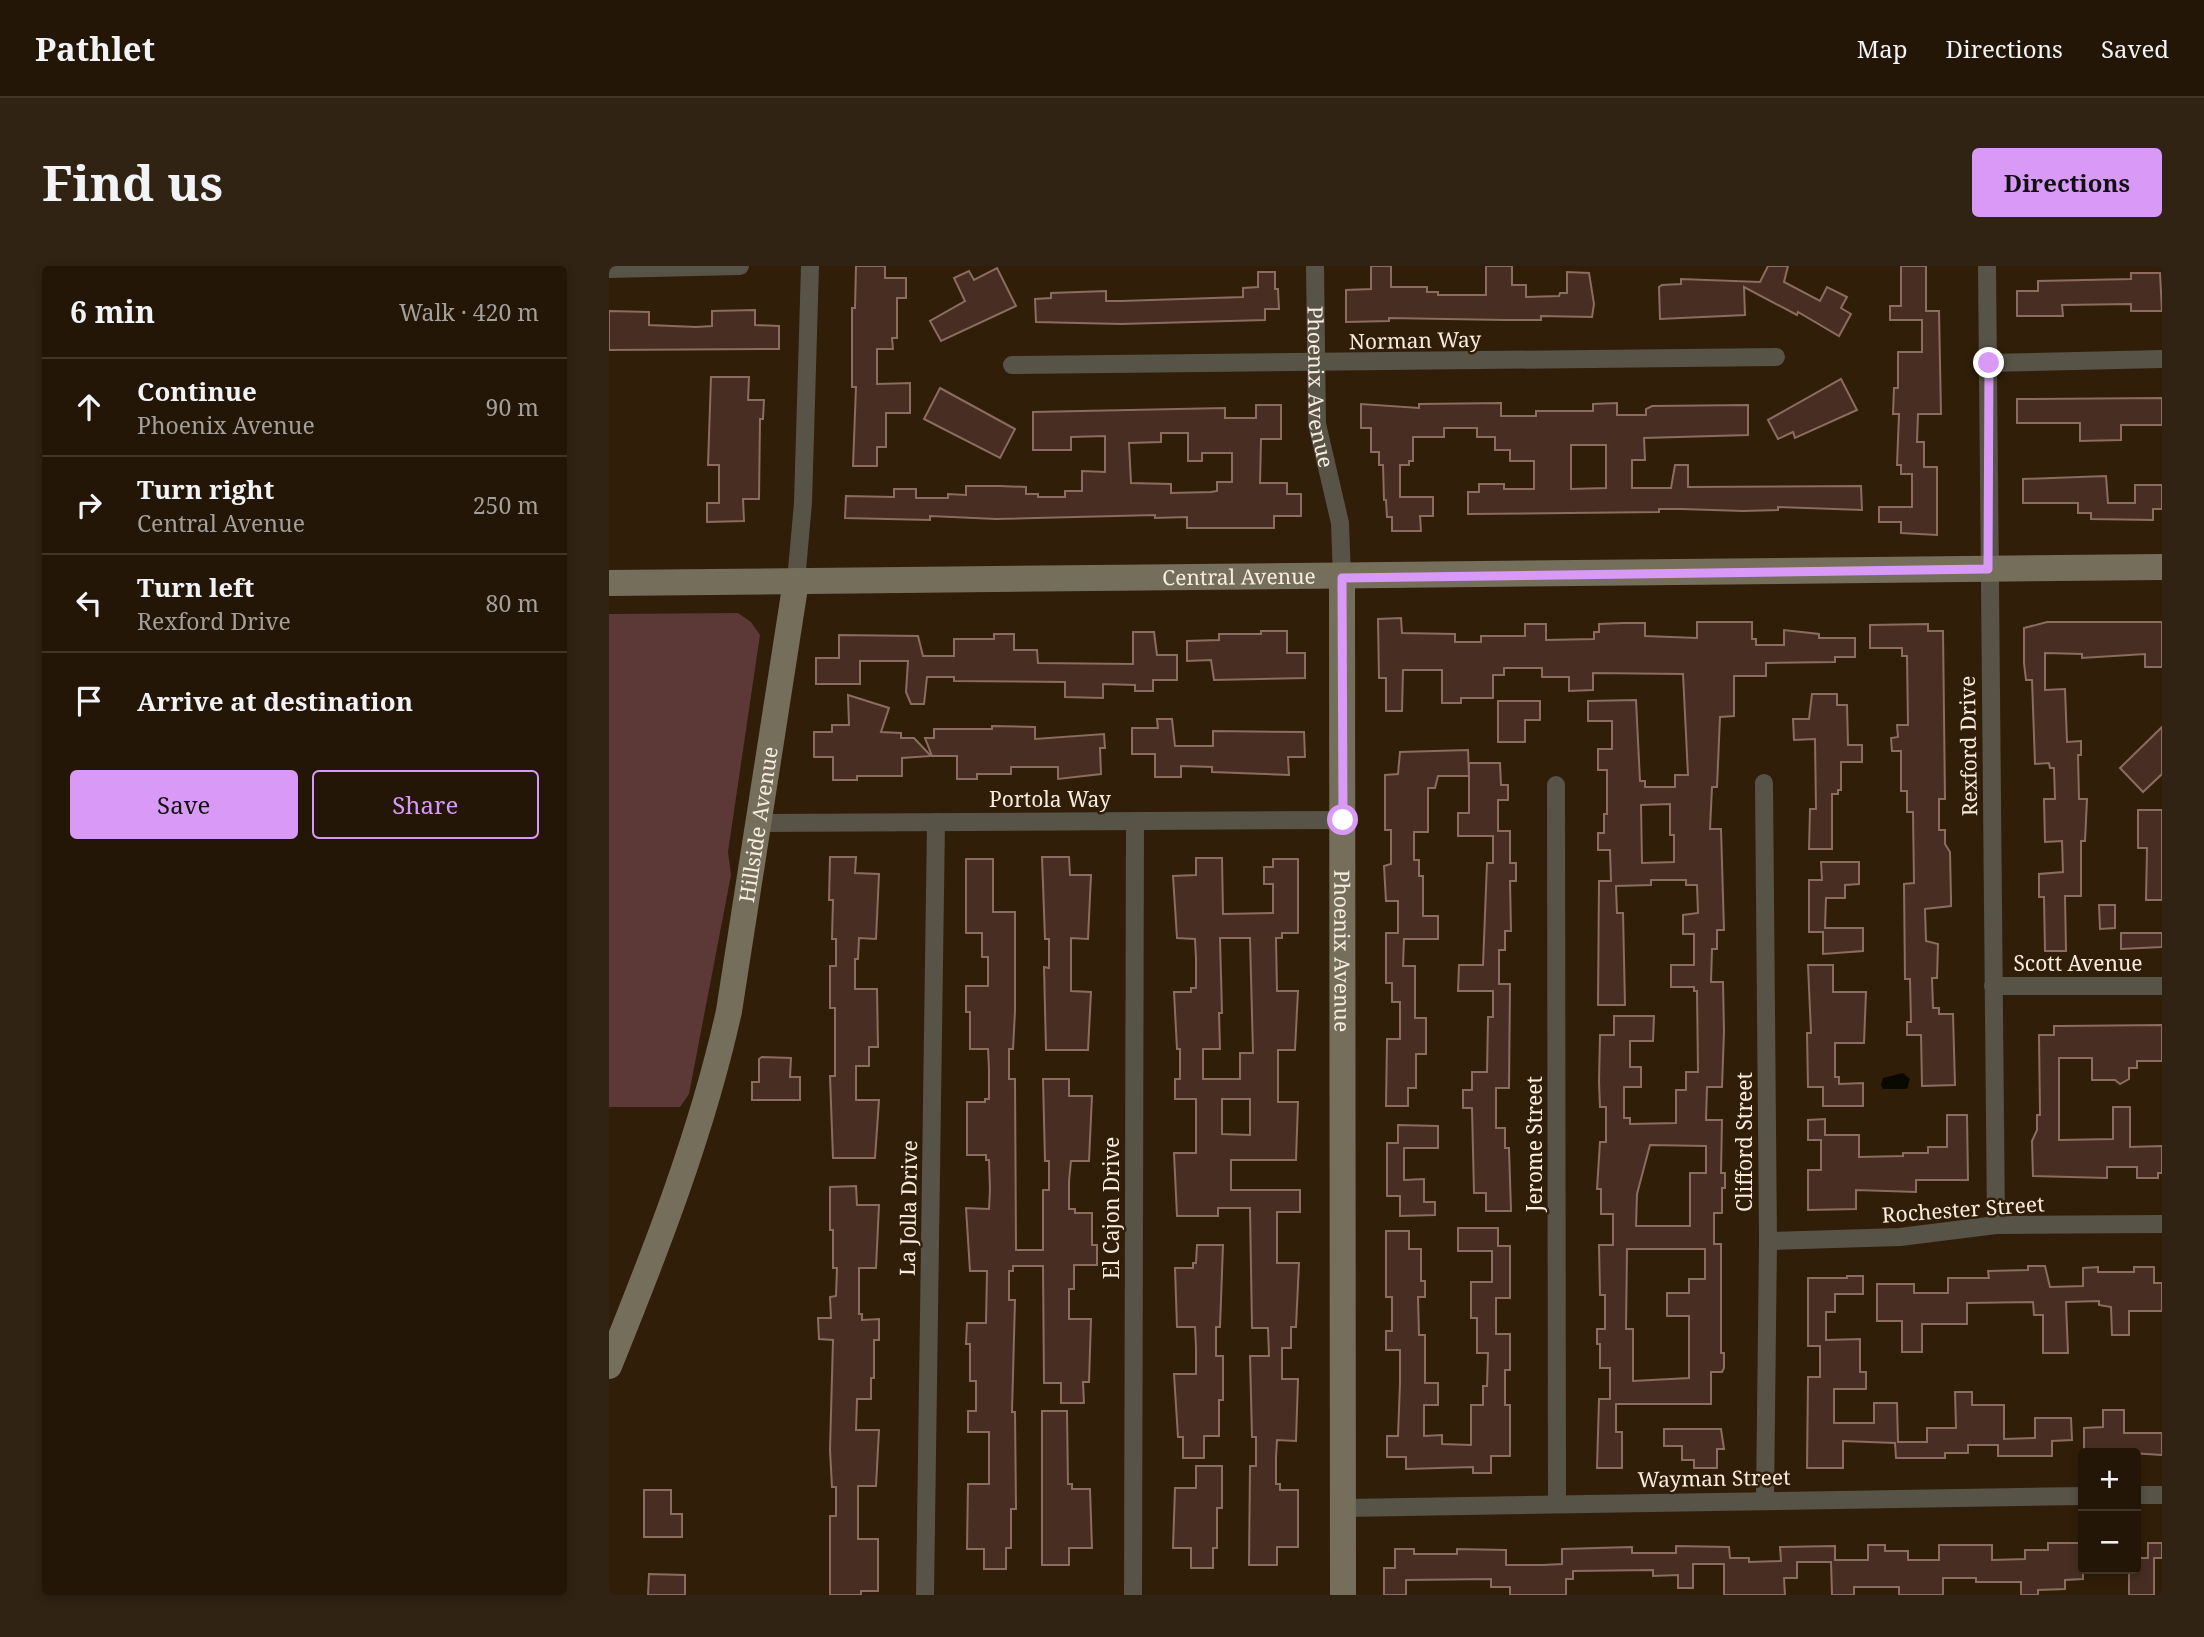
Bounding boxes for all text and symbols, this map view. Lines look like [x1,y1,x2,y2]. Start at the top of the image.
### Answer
text: Pathlet [35,26,155,71]
text: Map [1857,32,1908,65]
text: Directions [1946,32,2063,65]
text: Saved [2101,32,2169,65]
button: Directions [1972,148,2162,217]
text: Find us [42,149,223,215]
text: 6 min [70,291,155,332]
text: Walk · 420 m [399,296,539,328]
street label: Phoenix Avenue [1302,306,1341,470]
street label: Norman Way [1349,325,1482,355]
route end [1973,347,2004,378]
text: Continue [137,373,257,409]
icon: ahead [70,388,108,426]
text: 90 m [486,391,539,423]
text: Phoenix Avenue [137,409,315,441]
text: Turn right [137,471,274,507]
icon: right [70,486,108,524]
text: 250 m [473,489,539,521]
text: Central Avenue [137,507,305,539]
street label: Central Avenue [1162,562,1316,591]
text: Turn left [137,569,254,605]
icon: left [70,584,108,622]
text: 80 m [486,587,539,619]
text: Rexford Drive [137,605,291,637]
street label: Rexford Drive [1953,675,1983,817]
icon: arrive [70,682,108,720]
text: Arrive at destination [137,683,413,719]
street label: Hillside Avenue [732,745,784,904]
button: Save [70,770,298,839]
button: Share [312,770,539,839]
street label: Portola Way [989,785,1111,813]
route start [1327,804,1358,835]
street label: Phoenix Avenue [1328,870,1356,1032]
street label: Scott Avenue [2013,949,2143,977]
street label: Clifford Street [1730,1072,1758,1212]
street label: Jerome Street [1520,1076,1548,1213]
street label: El Cajon Drive [1097,1137,1125,1279]
street label: La Jolla Drive [893,1140,923,1276]
street label: Rochester Street [1881,1189,2045,1229]
map controls [2078,1448,2141,1574]
button: + [2078,1448,2141,1511]
street label: Wayman Street [1637,1463,1791,1493]
button: − [2078,1511,2141,1574]

